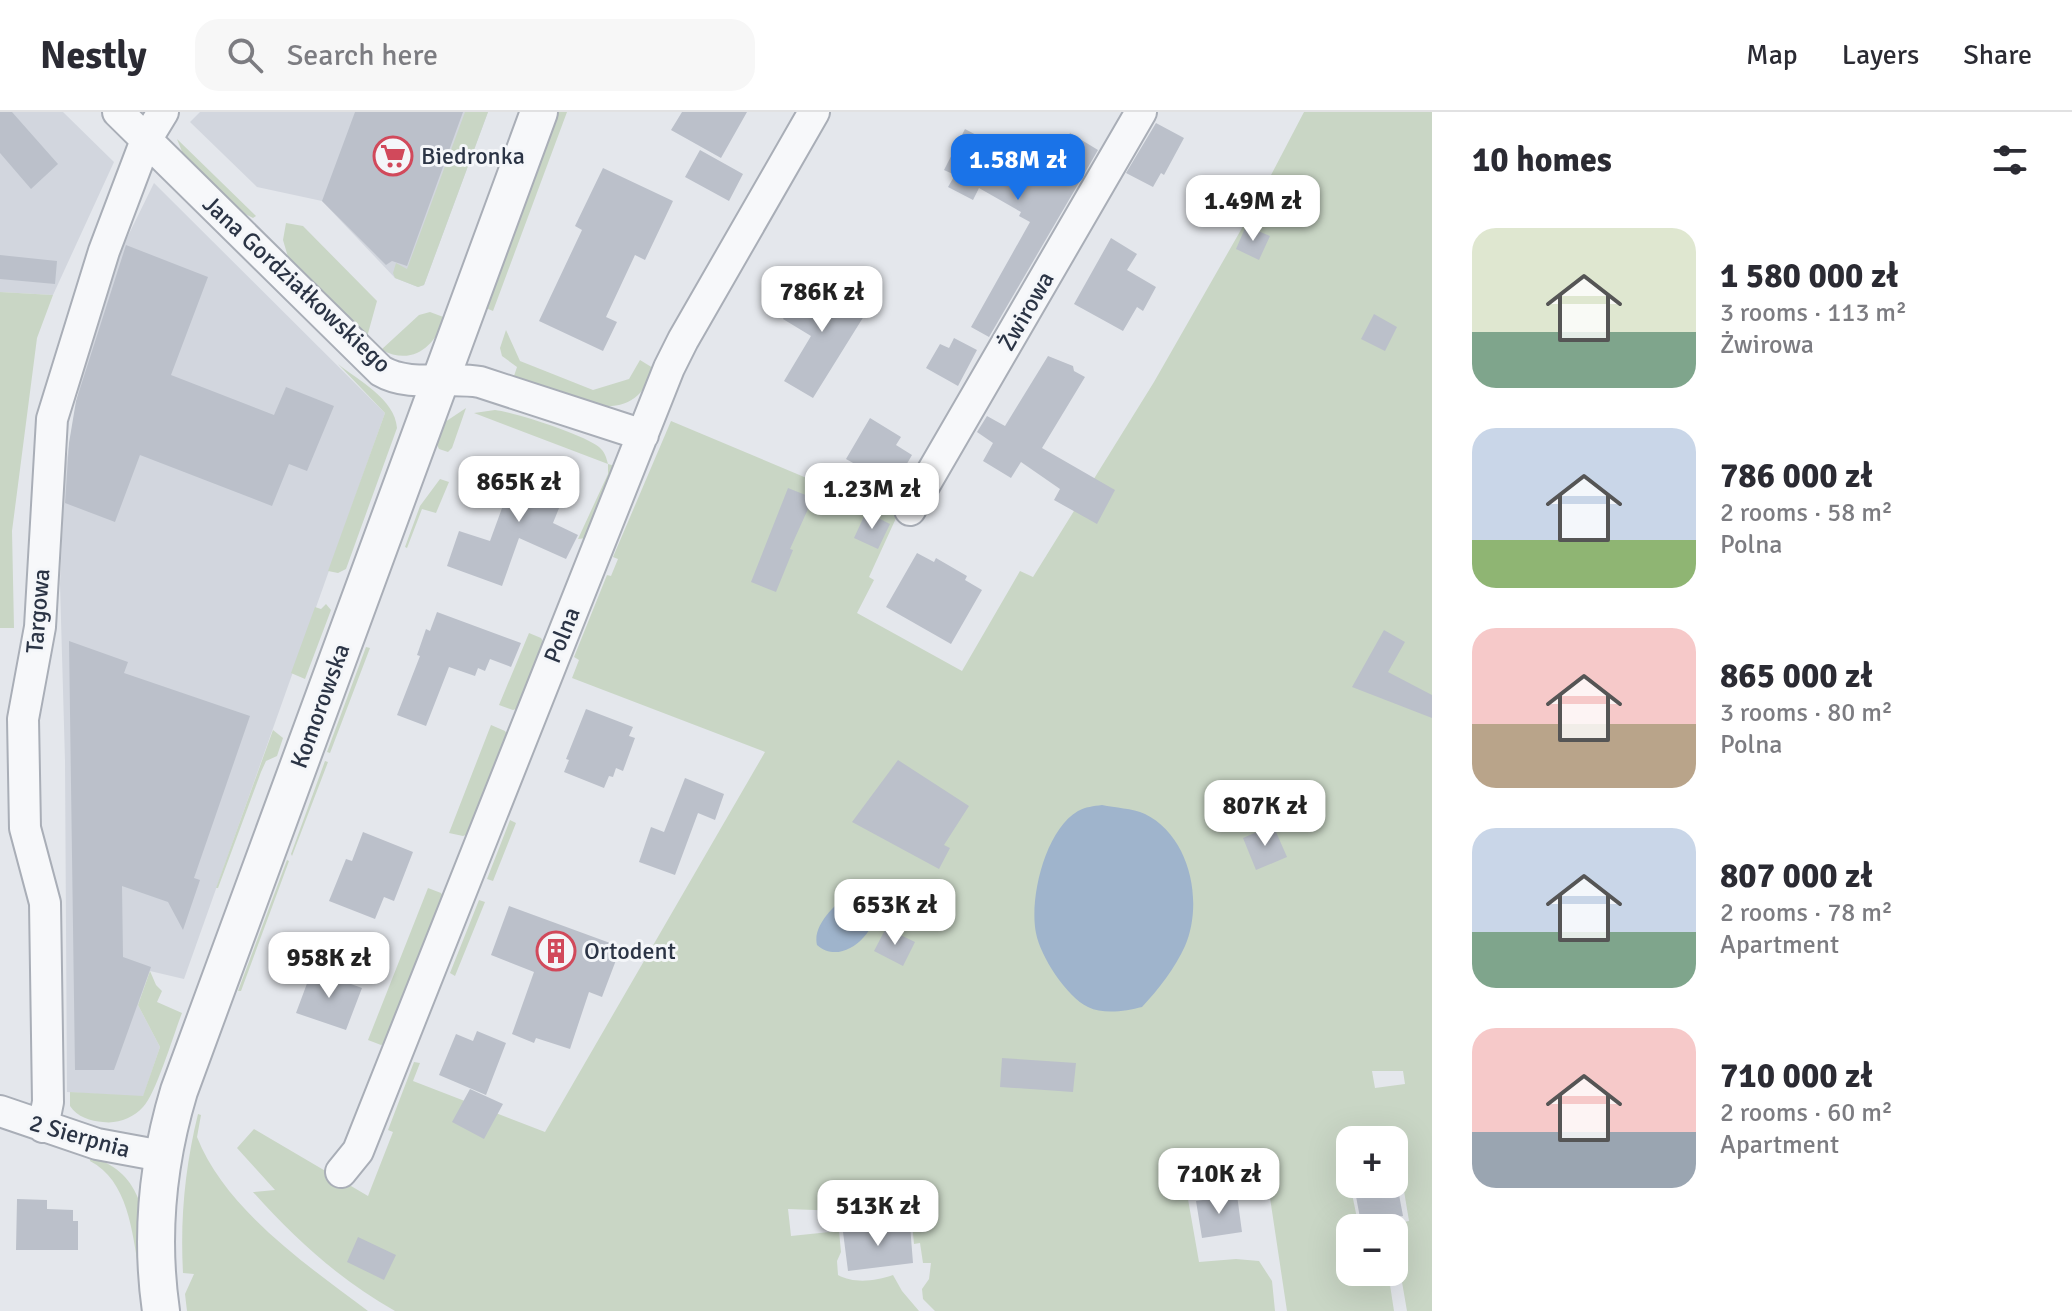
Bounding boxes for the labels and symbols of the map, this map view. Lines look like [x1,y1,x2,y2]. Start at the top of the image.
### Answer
pin: 1.58M zł [935,134,1101,202]
supermarket icon: Biedronka [372,135,414,177]
place label: Biedronka [421,141,525,171]
pin: 1.49M zł [1170,175,1336,243]
street label: Jana Gordziałkowskiego [197,189,397,379]
pin: 786K zł [748,266,896,334]
street label: Żwirowa [991,266,1061,356]
pin: 865K zł [445,456,593,524]
pin: 1.23M zł [789,463,955,531]
street label: Targowa [19,567,57,655]
street label: Polna [537,603,587,667]
street label: Komorowska [284,639,356,773]
pin: 807K zł [1191,780,1339,848]
pin: 653K zł [821,879,969,947]
building icon: Ortodent [535,930,577,972]
pin: 958K zł [255,932,403,1000]
place label: Ortodent [584,936,676,966]
street label: 2 Sierpnia [26,1107,134,1165]
pin: 710K zł [1145,1148,1293,1216]
pin: 513K zł [804,1180,952,1248]

